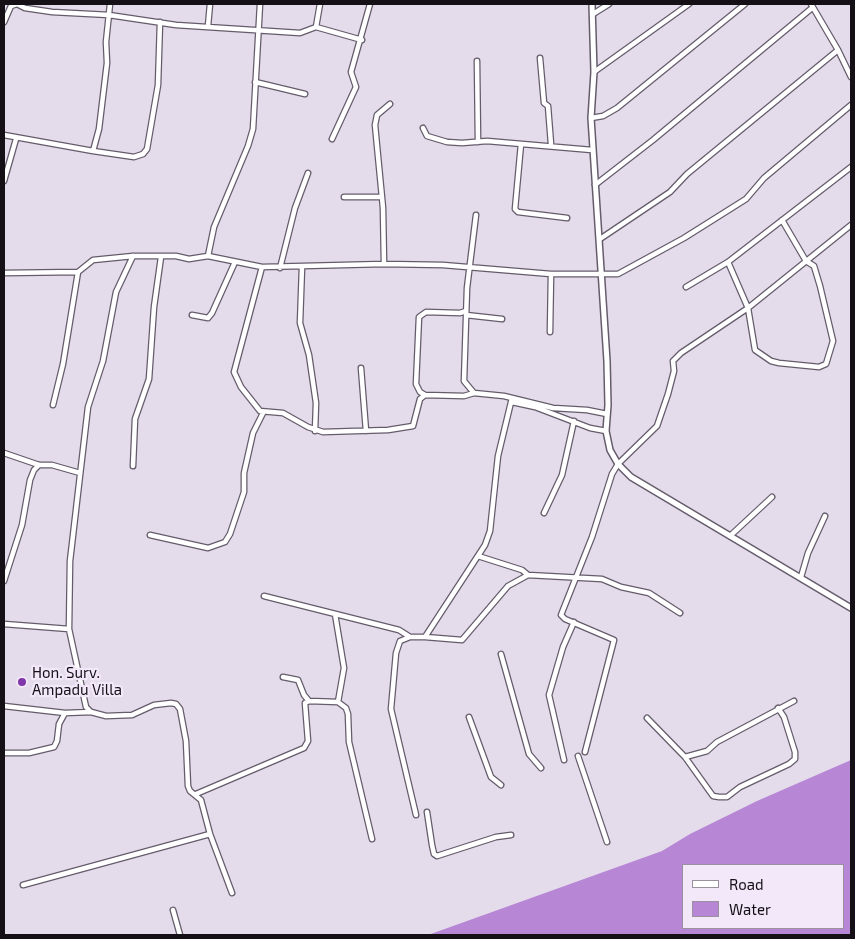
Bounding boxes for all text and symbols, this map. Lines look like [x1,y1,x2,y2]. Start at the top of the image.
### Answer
place label: Hon. Surv. Ampadu Villa [32,664,122,699]
marker: Hon. Surv. Ampadu Villa [16,676,28,688]
legend [682,864,845,929]
text: Road [729,875,764,893]
text: Water [729,900,771,918]

